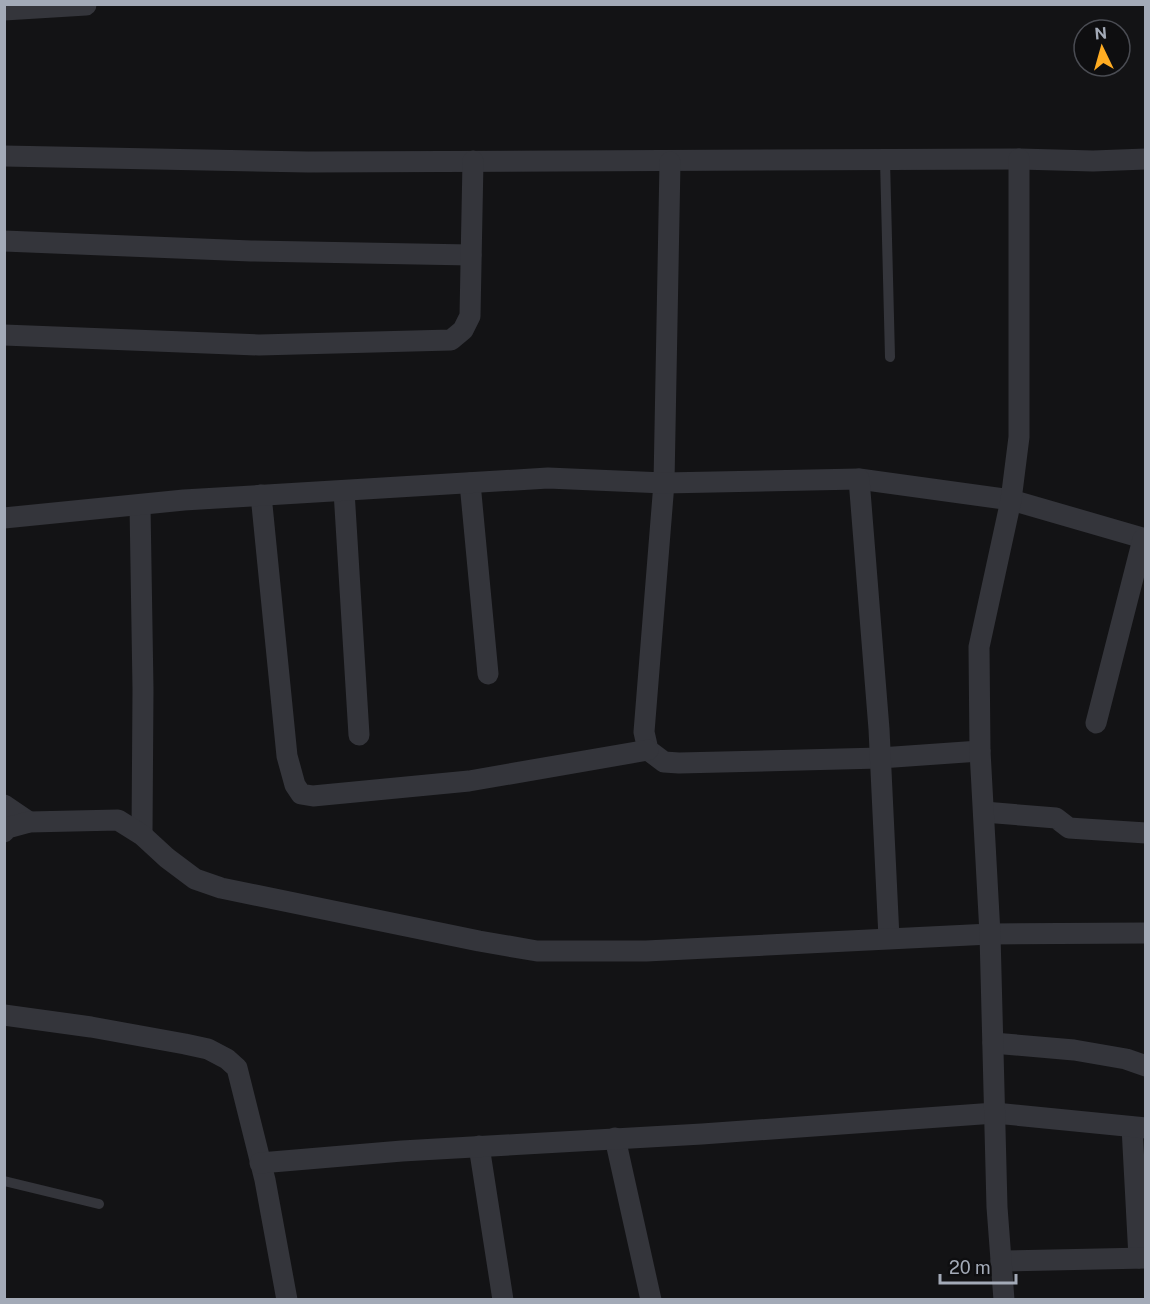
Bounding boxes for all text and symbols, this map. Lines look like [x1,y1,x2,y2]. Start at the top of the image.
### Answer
north arrow [1072,18,1132,78]
text: N [1094,24,1108,44]
scale bar [940,1247,1016,1285]
text: 20 m [949,1257,991,1278]

